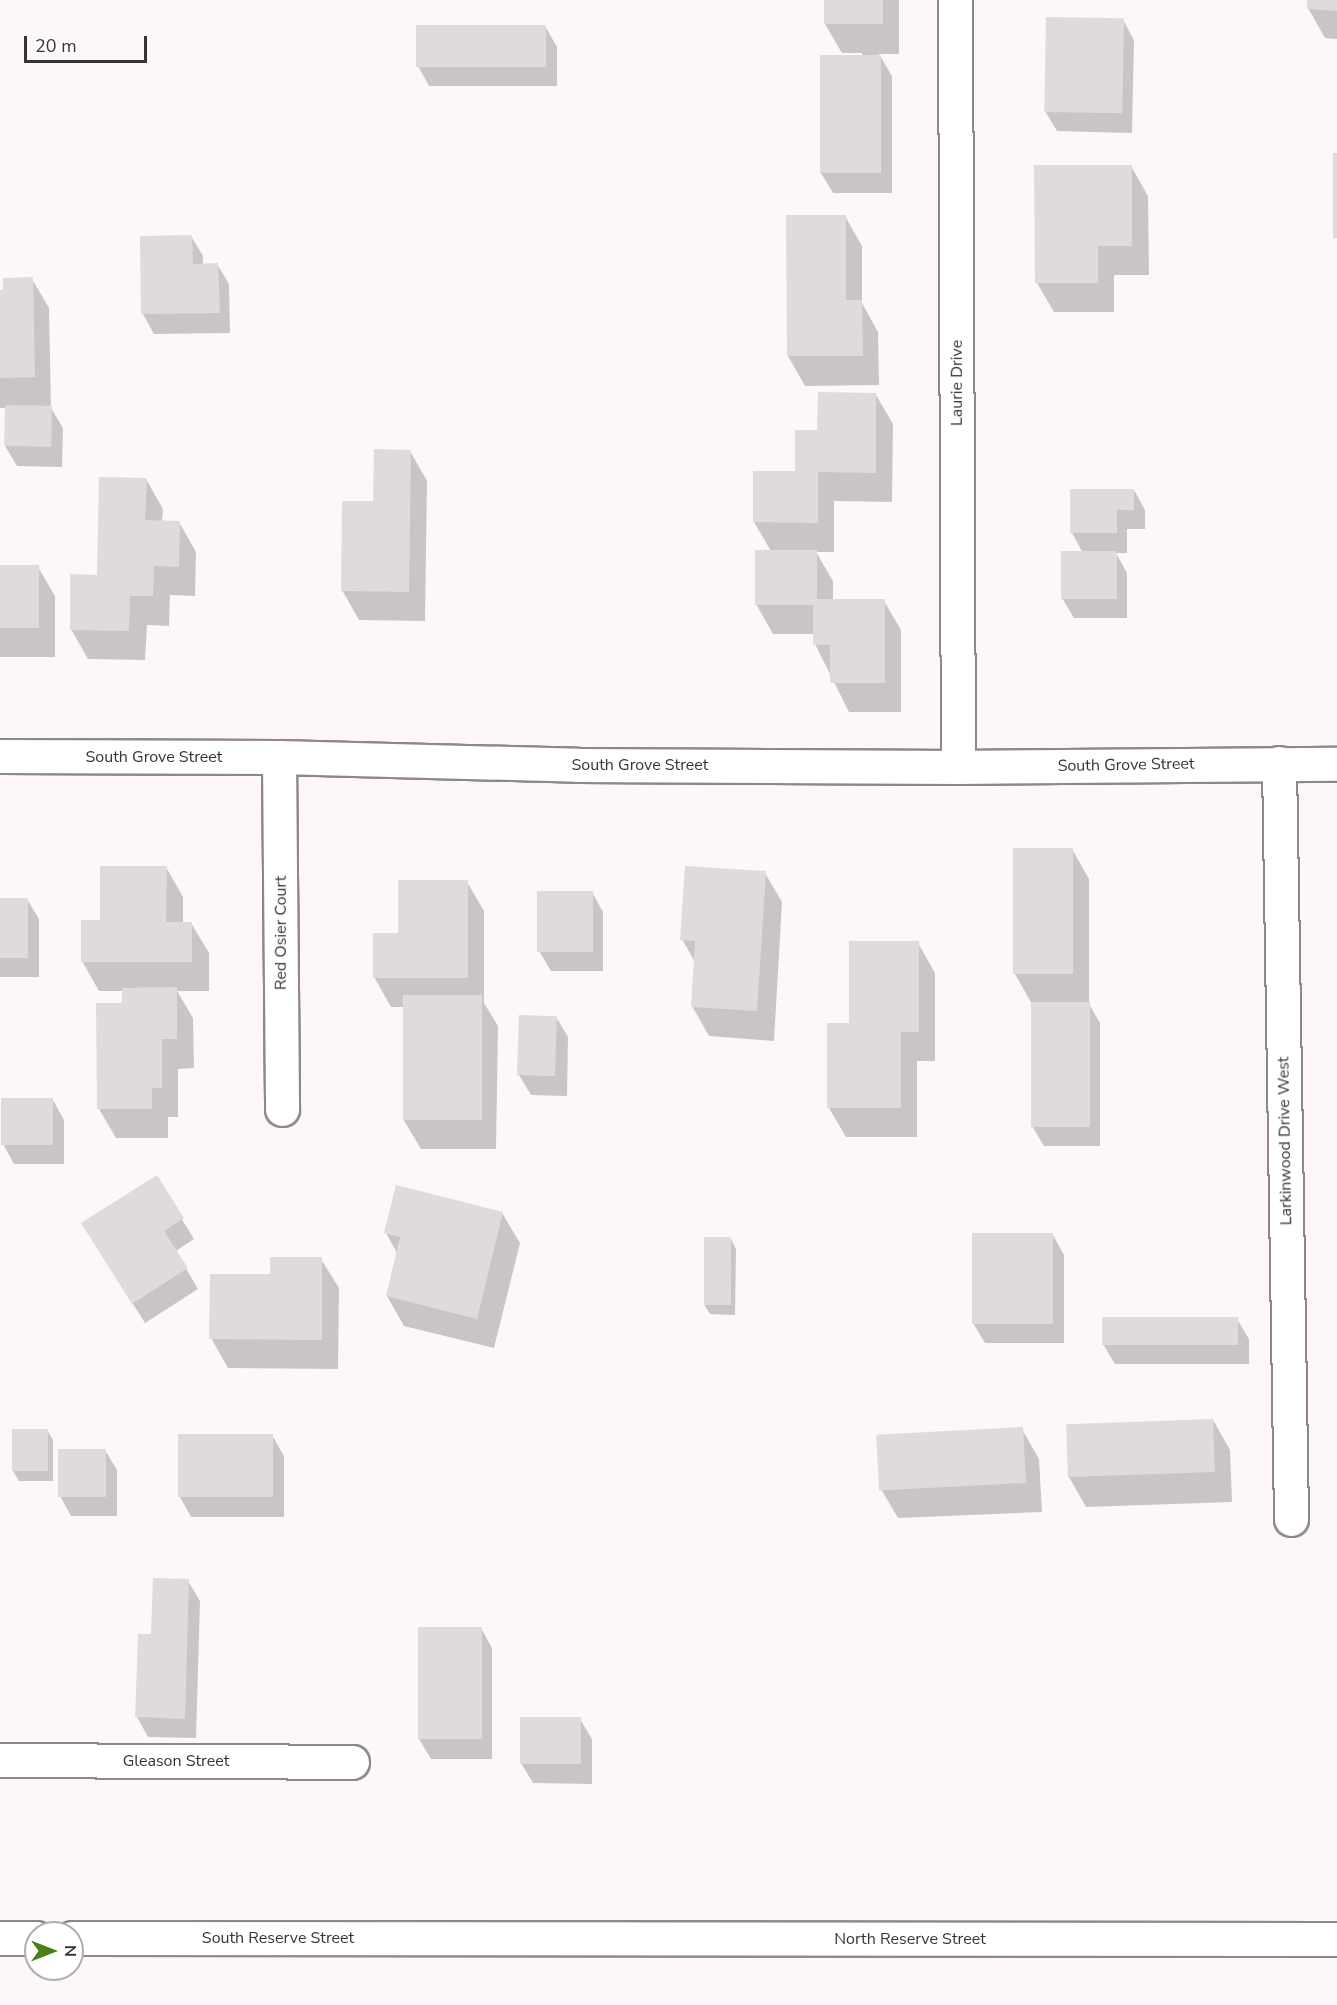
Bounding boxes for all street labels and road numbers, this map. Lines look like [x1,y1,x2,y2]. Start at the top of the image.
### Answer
street label: Laurie Drive [947,340,967,426]
street label: South Grove Street [86,747,222,767]
street label: South Grove Street [1057,754,1195,776]
street label: South Grove Street [572,755,708,775]
street label: Red Osier Court [271,876,291,990]
street label: Larkinwood Drive West [1274,1057,1296,1225]
street label: Gleason Street [123,1751,229,1771]
street label: South Reserve Street [202,1928,354,1948]
street label: North Reserve Street [834,1929,986,1949]

